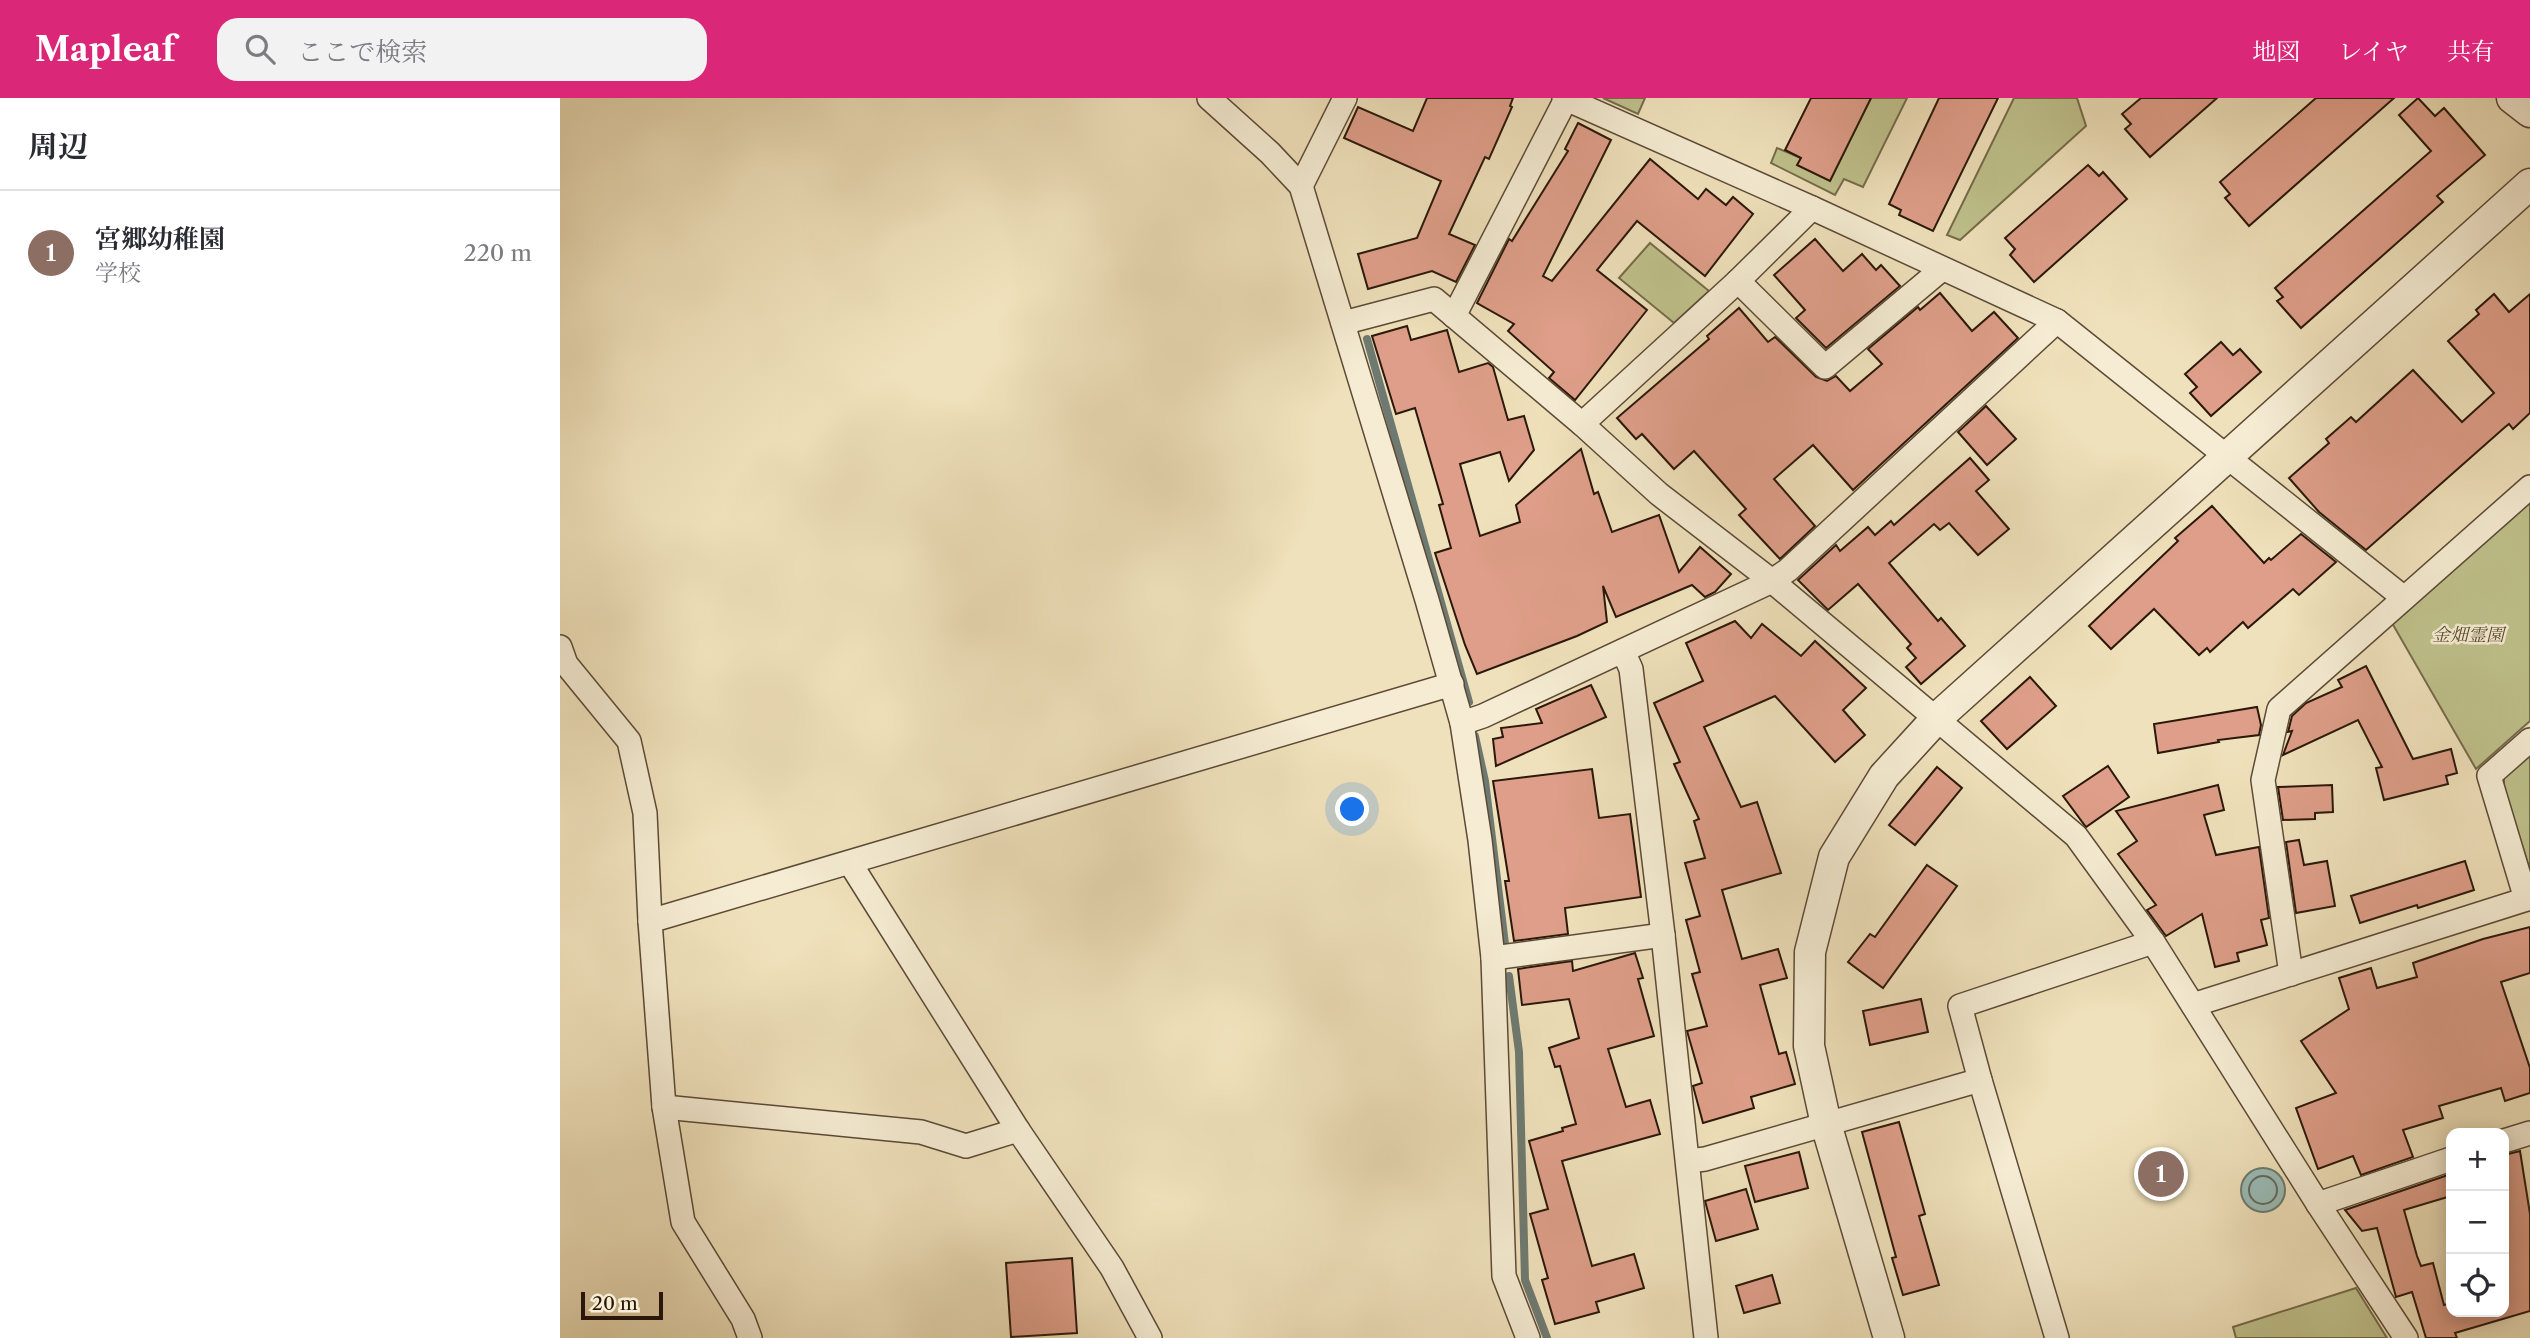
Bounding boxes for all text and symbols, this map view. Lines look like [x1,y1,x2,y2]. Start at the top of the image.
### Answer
search box [217,18,707,81]
text: Mapleaf [35,29,175,70]
icon: search [241,30,279,68]
text: ここで検索 [297,36,427,68]
text: 地図 [2252,37,2300,66]
text: レイヤ [2338,37,2409,66]
text: 共有 [2447,37,2495,66]
text: 周辺 [28,128,88,165]
text: 宮郷幼稚園 [95,223,225,255]
text: 1 [46,239,56,267]
text: 220 m [463,239,532,267]
text: 学校 [95,259,141,287]
park label: 金畑霊園 [2432,624,2507,646]
your location [1335,792,1369,826]
map controls [2446,1128,2509,1317]
button: + [2446,1128,2509,1191]
pin: 1 [2138,1148,2184,1200]
button: − [2446,1191,2509,1254]
button: locate [2446,1254,2509,1317]
scale bar [581,1289,663,1321]
text: 20 m [592,1292,638,1315]

